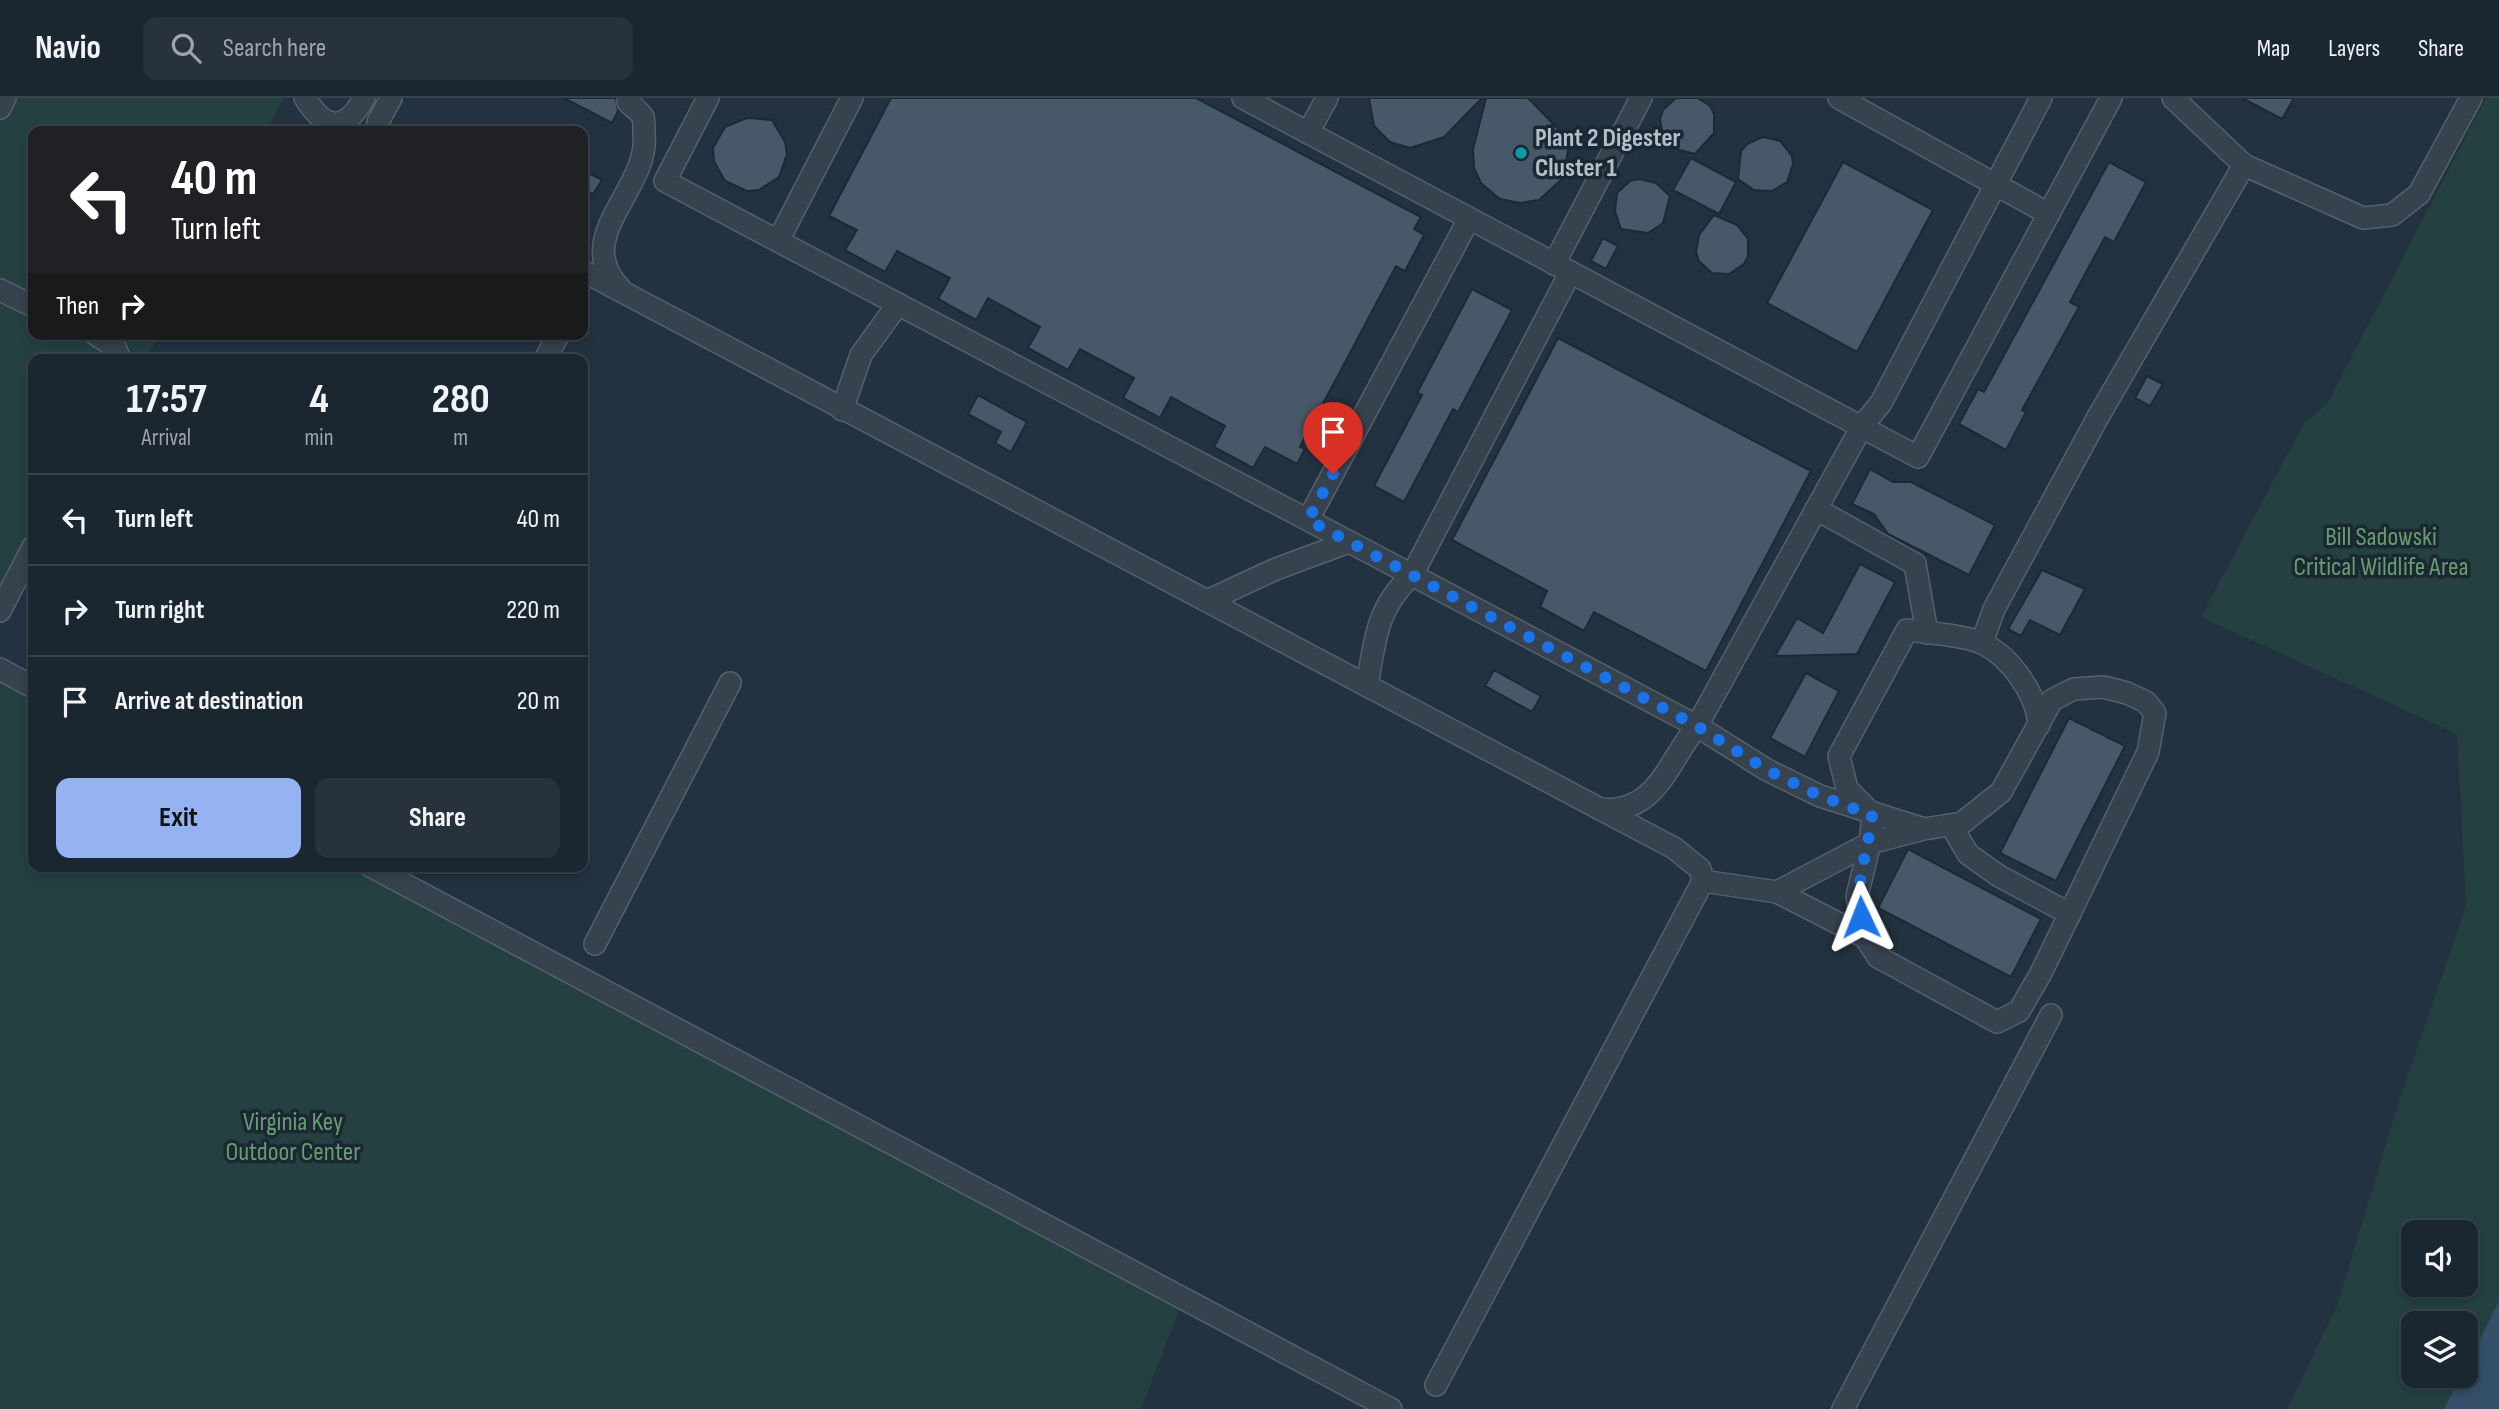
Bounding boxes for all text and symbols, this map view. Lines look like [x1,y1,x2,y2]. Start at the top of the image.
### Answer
search box [143,17,633,80]
text: Navio [35,28,101,68]
icon: search [167,29,205,67]
text: Search here [223,33,326,64]
text: Map [2257,34,2290,63]
text: Layers [2328,34,2380,63]
text: Share [2418,34,2464,63]
place label: Plant 2 Digester Cluster 1 [1535,123,1681,184]
marker: Plant 2 Digester Cluster 1 [1513,145,1529,161]
text: 40 m [171,150,257,209]
icon: left [56,154,147,245]
text: Turn left [171,210,261,249]
icon: right [113,287,151,325]
text: Then [56,291,99,322]
text: 17:57 [126,374,206,425]
text: 4 [309,374,329,425]
text: 280 [432,374,490,425]
pin [1303,402,1363,474]
icon: arrive [1314,413,1352,451]
text: Arrival [142,424,191,452]
text: min [305,424,333,452]
text: m [453,424,468,452]
icon: left [56,501,94,539]
text: Turn left [115,504,193,535]
text: 40 m [517,504,560,535]
park label: Bill Sadowski Critical Wildlife Area [2294,522,2468,583]
icon: right [56,592,94,630]
text: Turn right [115,595,204,626]
text: 220 m [506,595,560,626]
icon: arrive [56,683,94,721]
text: Arrive at destination [115,686,303,717]
text: 20 m [517,686,560,717]
button: Exit [56,778,301,858]
button: Share [315,778,560,858]
position arrow [1824,880,1898,954]
park label: Virginia Key Outdoor Center [225,1107,361,1168]
map controls [2401,1220,2478,1388]
button: sound [2401,1220,2478,1297]
button: layers [2401,1311,2478,1388]

